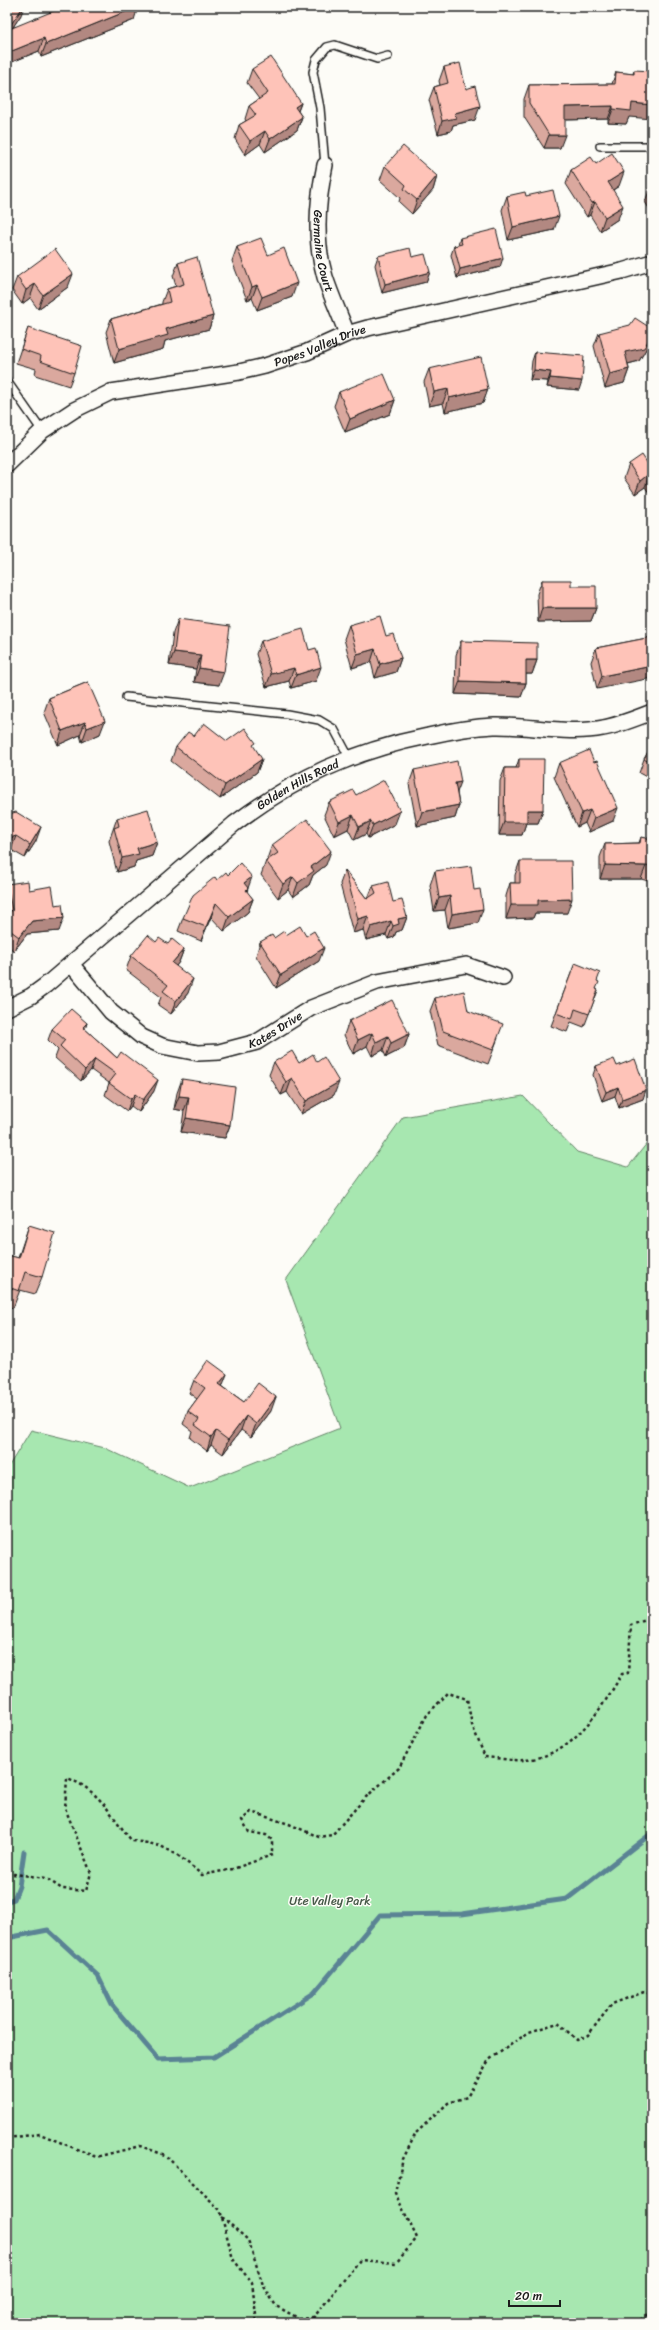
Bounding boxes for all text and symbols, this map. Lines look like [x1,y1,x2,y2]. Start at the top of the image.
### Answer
street label: Germaine Court [307,209,340,295]
street label: Popes Valley Drive [271,318,368,373]
street label: Golden Hills Road [252,752,344,816]
street label: Kates Drive [246,1005,307,1055]
park label: Ute Valley Park [289,1890,371,1912]
scale bar [509,2282,560,2308]
text: 20 m [515,2285,542,2307]

